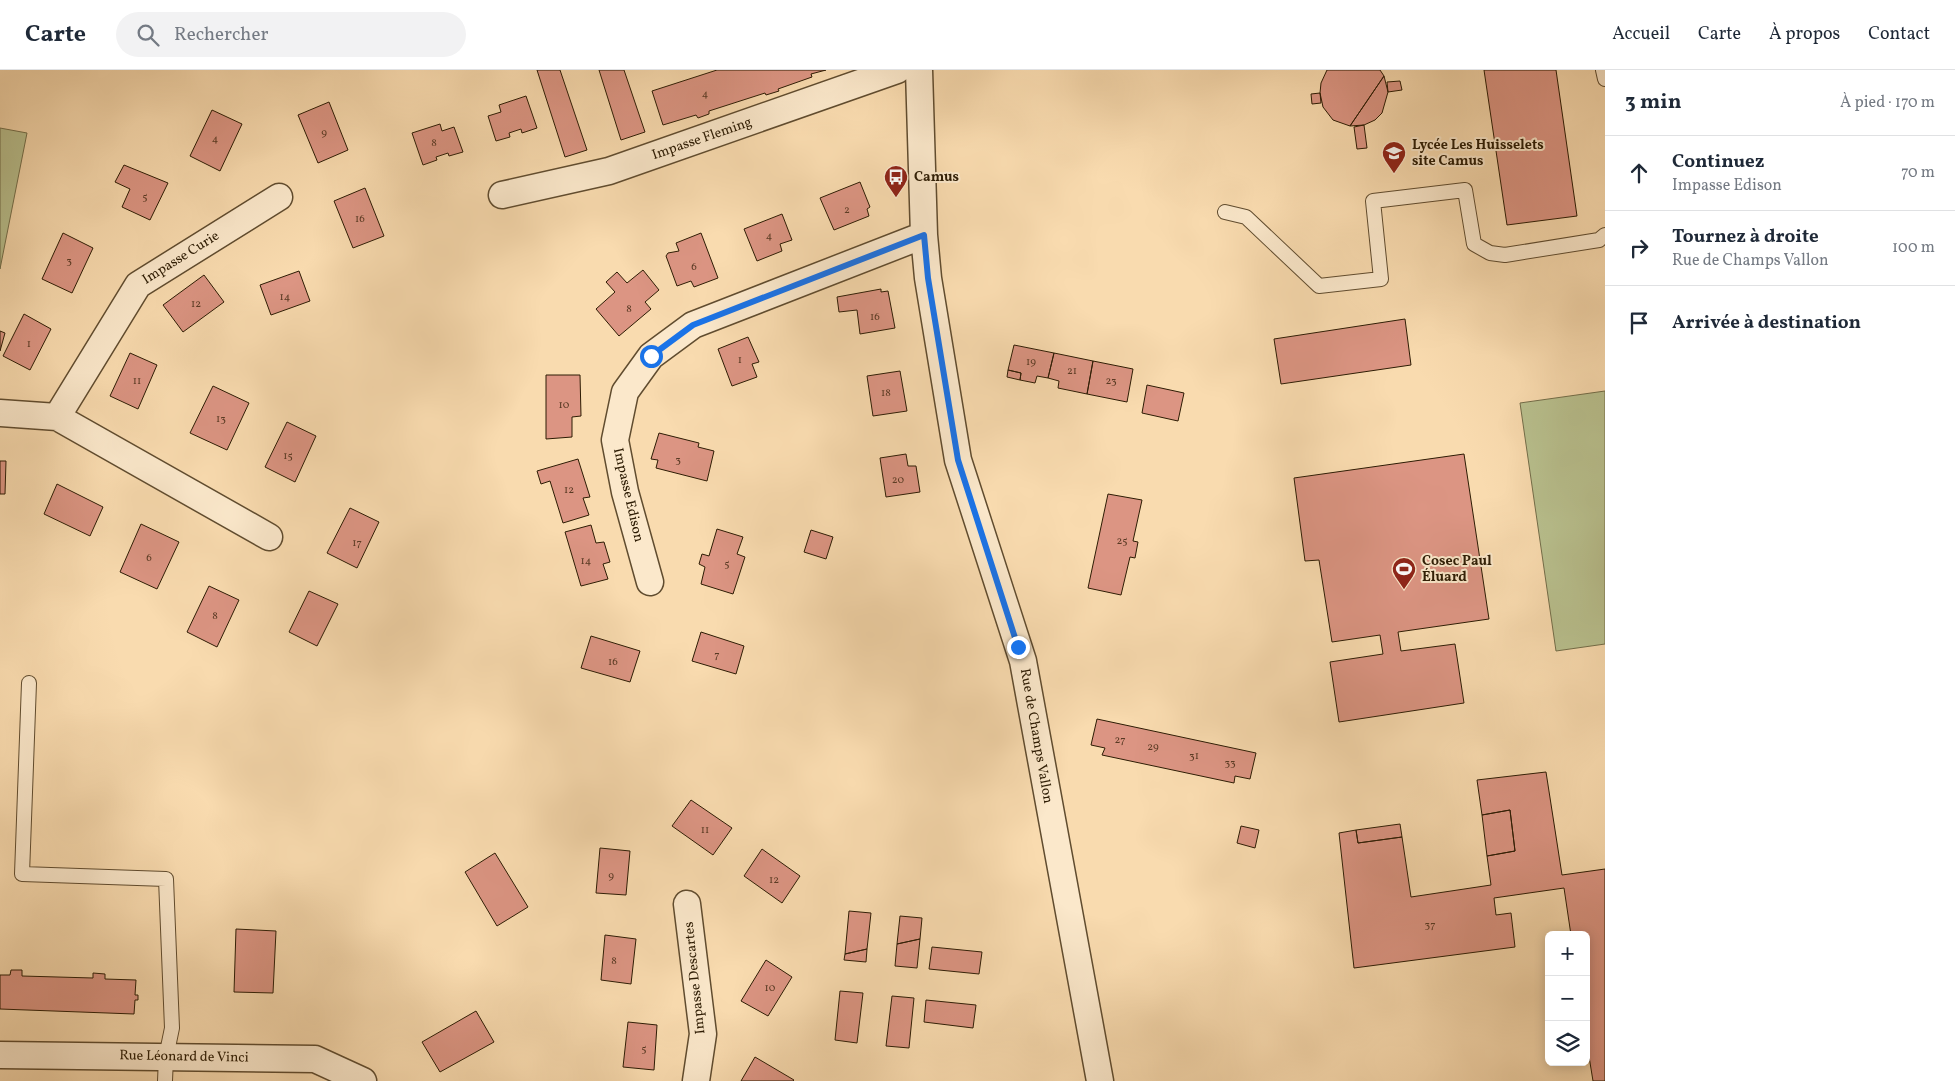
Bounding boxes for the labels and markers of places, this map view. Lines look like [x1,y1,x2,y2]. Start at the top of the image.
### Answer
place label: Lycée Les Huisselets site Camus [1412,136,1544,171]
school or university icon: Lycée Les Huisselets site Camus [1381,140,1407,174]
bus stop icon: Camus [883,164,909,198]
place label: Camus [914,168,959,187]
place label: Cosec Paul Éluard [1422,552,1492,587]
sports icon: Cosec Paul Éluard [1391,556,1417,590]

